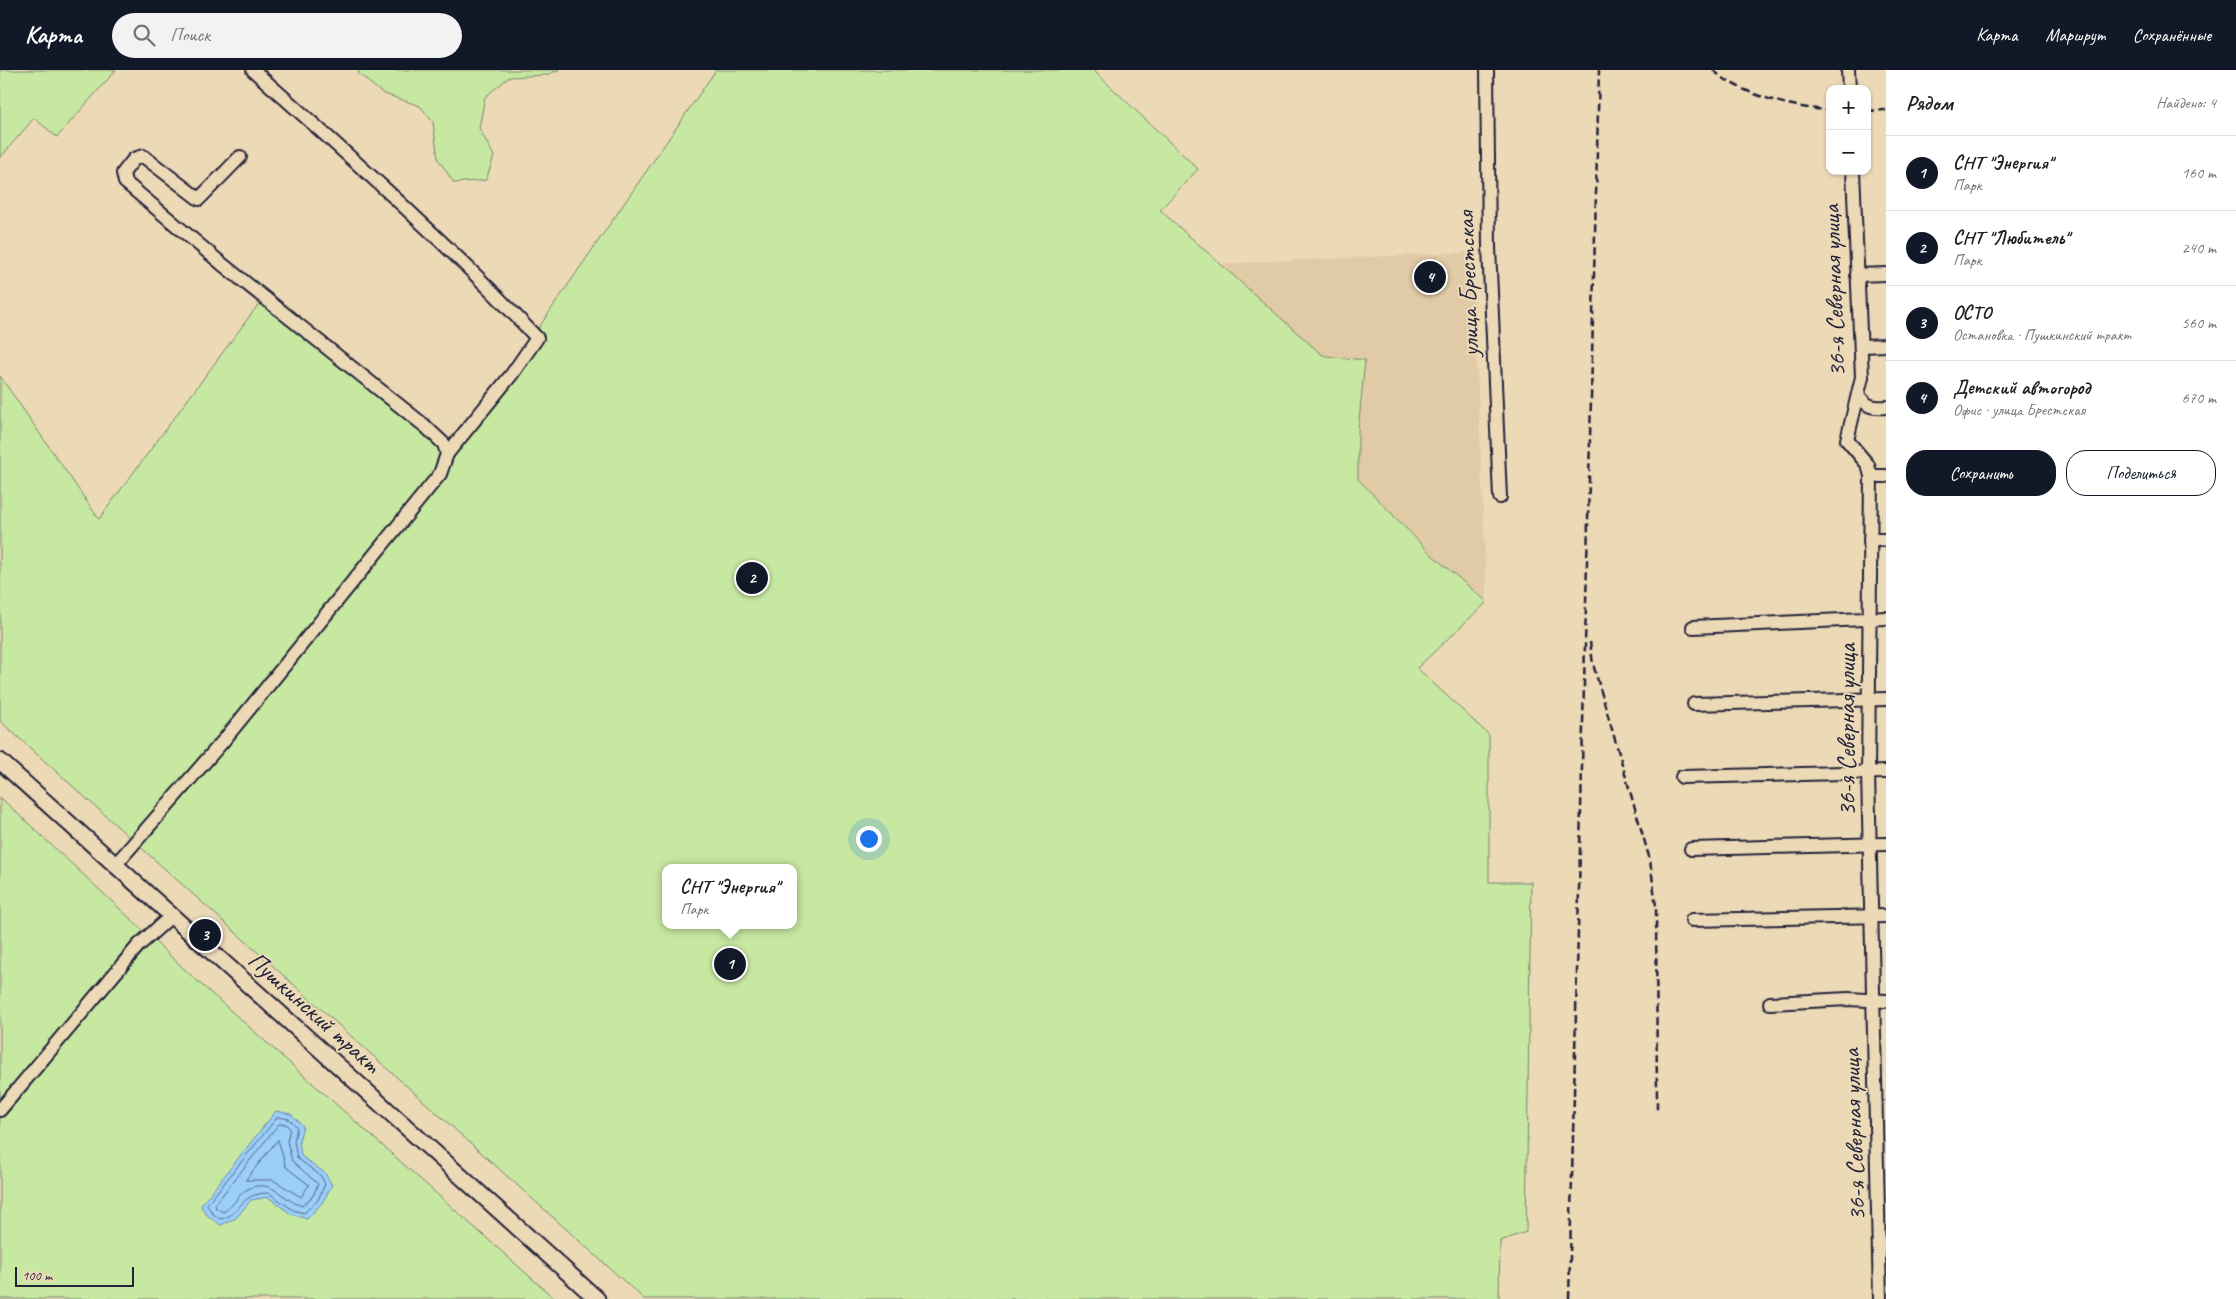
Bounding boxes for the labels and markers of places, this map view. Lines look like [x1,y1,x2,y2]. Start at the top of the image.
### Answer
pin: 4 [1414,258,1446,296]
pin: 2 [736,559,768,597]
pin: 3 [189,916,221,954]
pin: 1 [714,945,746,983]

